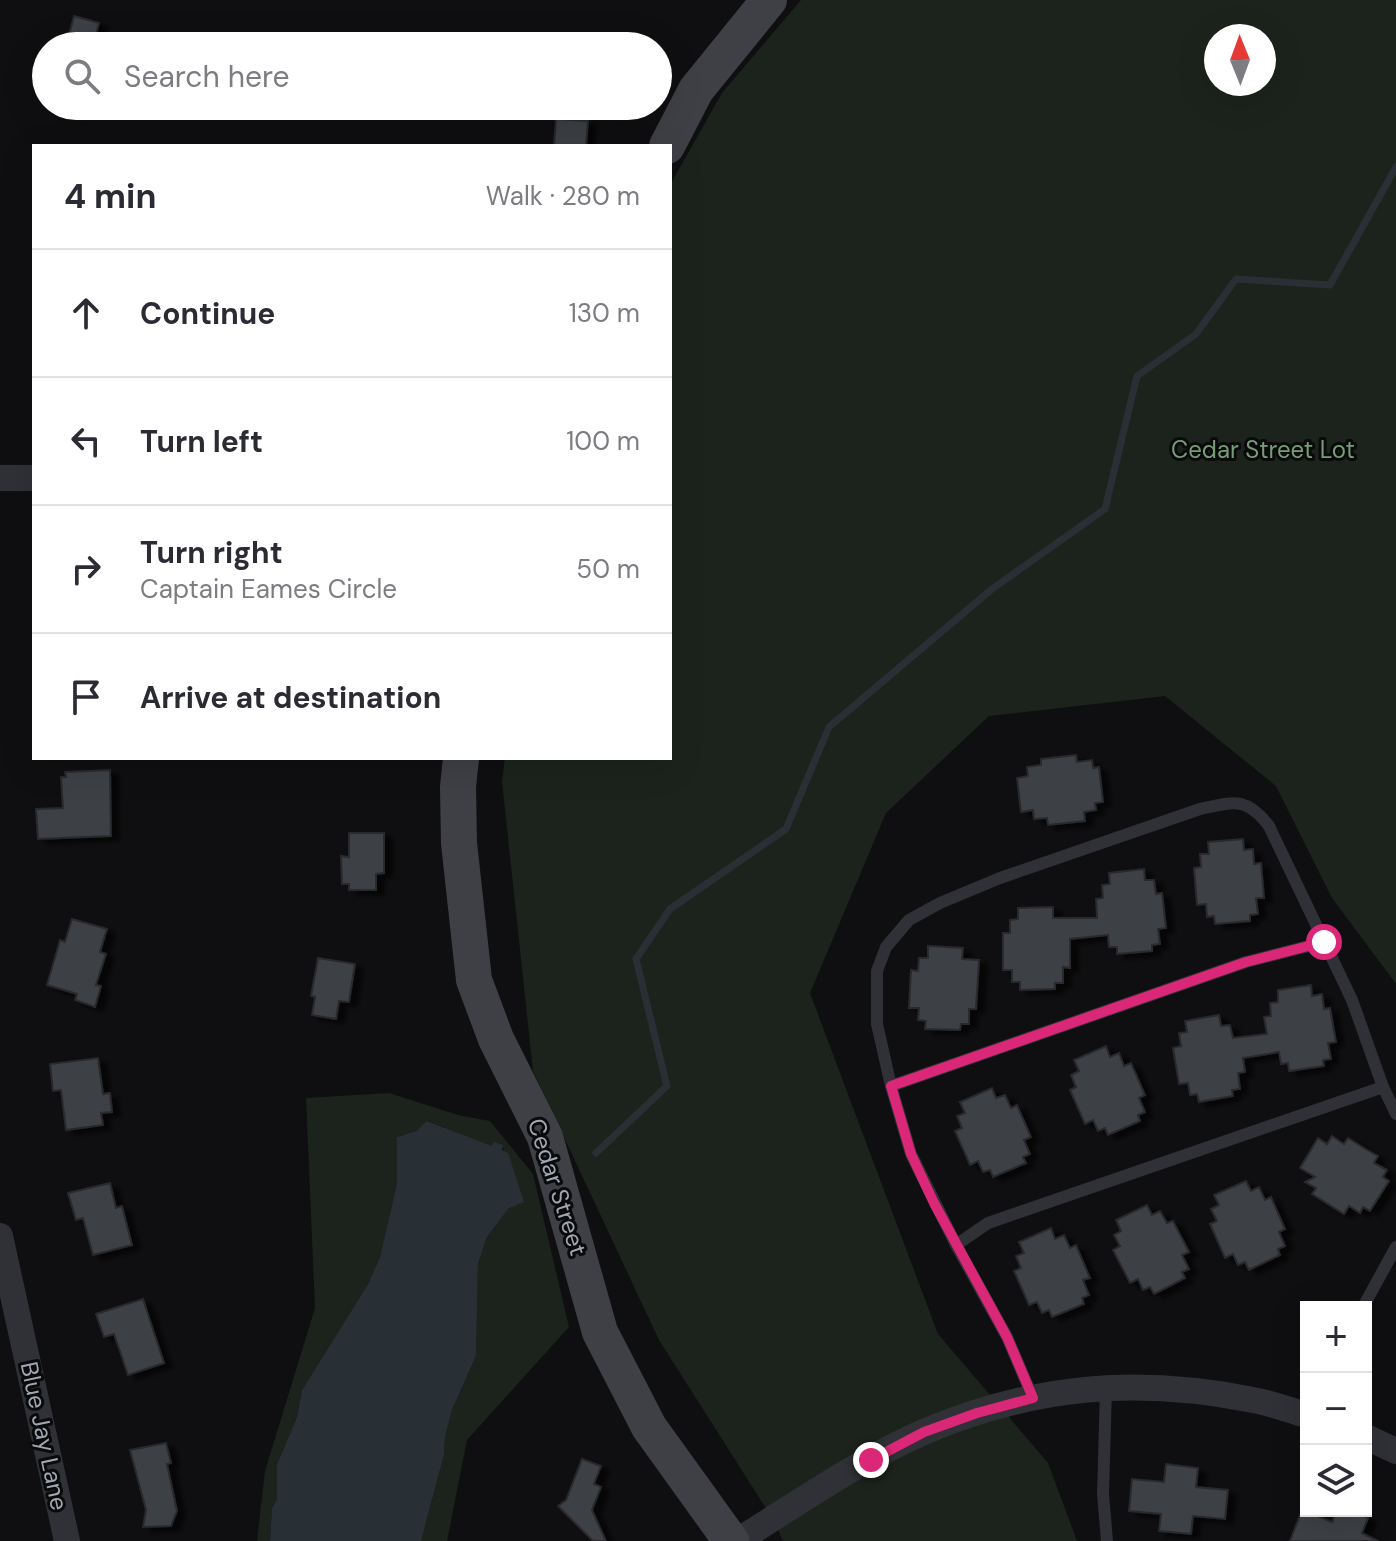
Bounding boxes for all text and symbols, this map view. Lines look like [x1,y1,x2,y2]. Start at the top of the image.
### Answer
north arrow [1204,24,1276,96]
search box [32,32,672,120]
icon: search [60,54,104,98]
text: Search here [124,57,290,96]
text: 4 min [64,174,156,219]
text: Walk · 280 m [486,179,640,213]
icon: ahead [64,291,108,335]
text: Continue [140,294,275,333]
text: 130 m [569,296,640,330]
icon: left [64,419,108,463]
text: Turn left [140,422,263,461]
text: 100 m [566,424,640,458]
park label: Cedar Street Lot [1171,434,1355,465]
text: Turn right [140,533,283,572]
icon: right [64,547,108,591]
text: 50 m [576,552,640,586]
text: Captain Eames Circle [140,572,397,606]
icon: arrive [64,675,108,719]
text: Arrive at destination [140,678,441,717]
route start [1306,924,1342,960]
street label: Cedar Street [521,1114,594,1259]
map controls [1300,1301,1372,1517]
button: + [1300,1301,1372,1373]
street label: Blue Jay Lane [14,1359,75,1513]
button: − [1300,1373,1372,1445]
route end [853,1442,889,1478]
button: layers [1300,1445,1372,1517]

